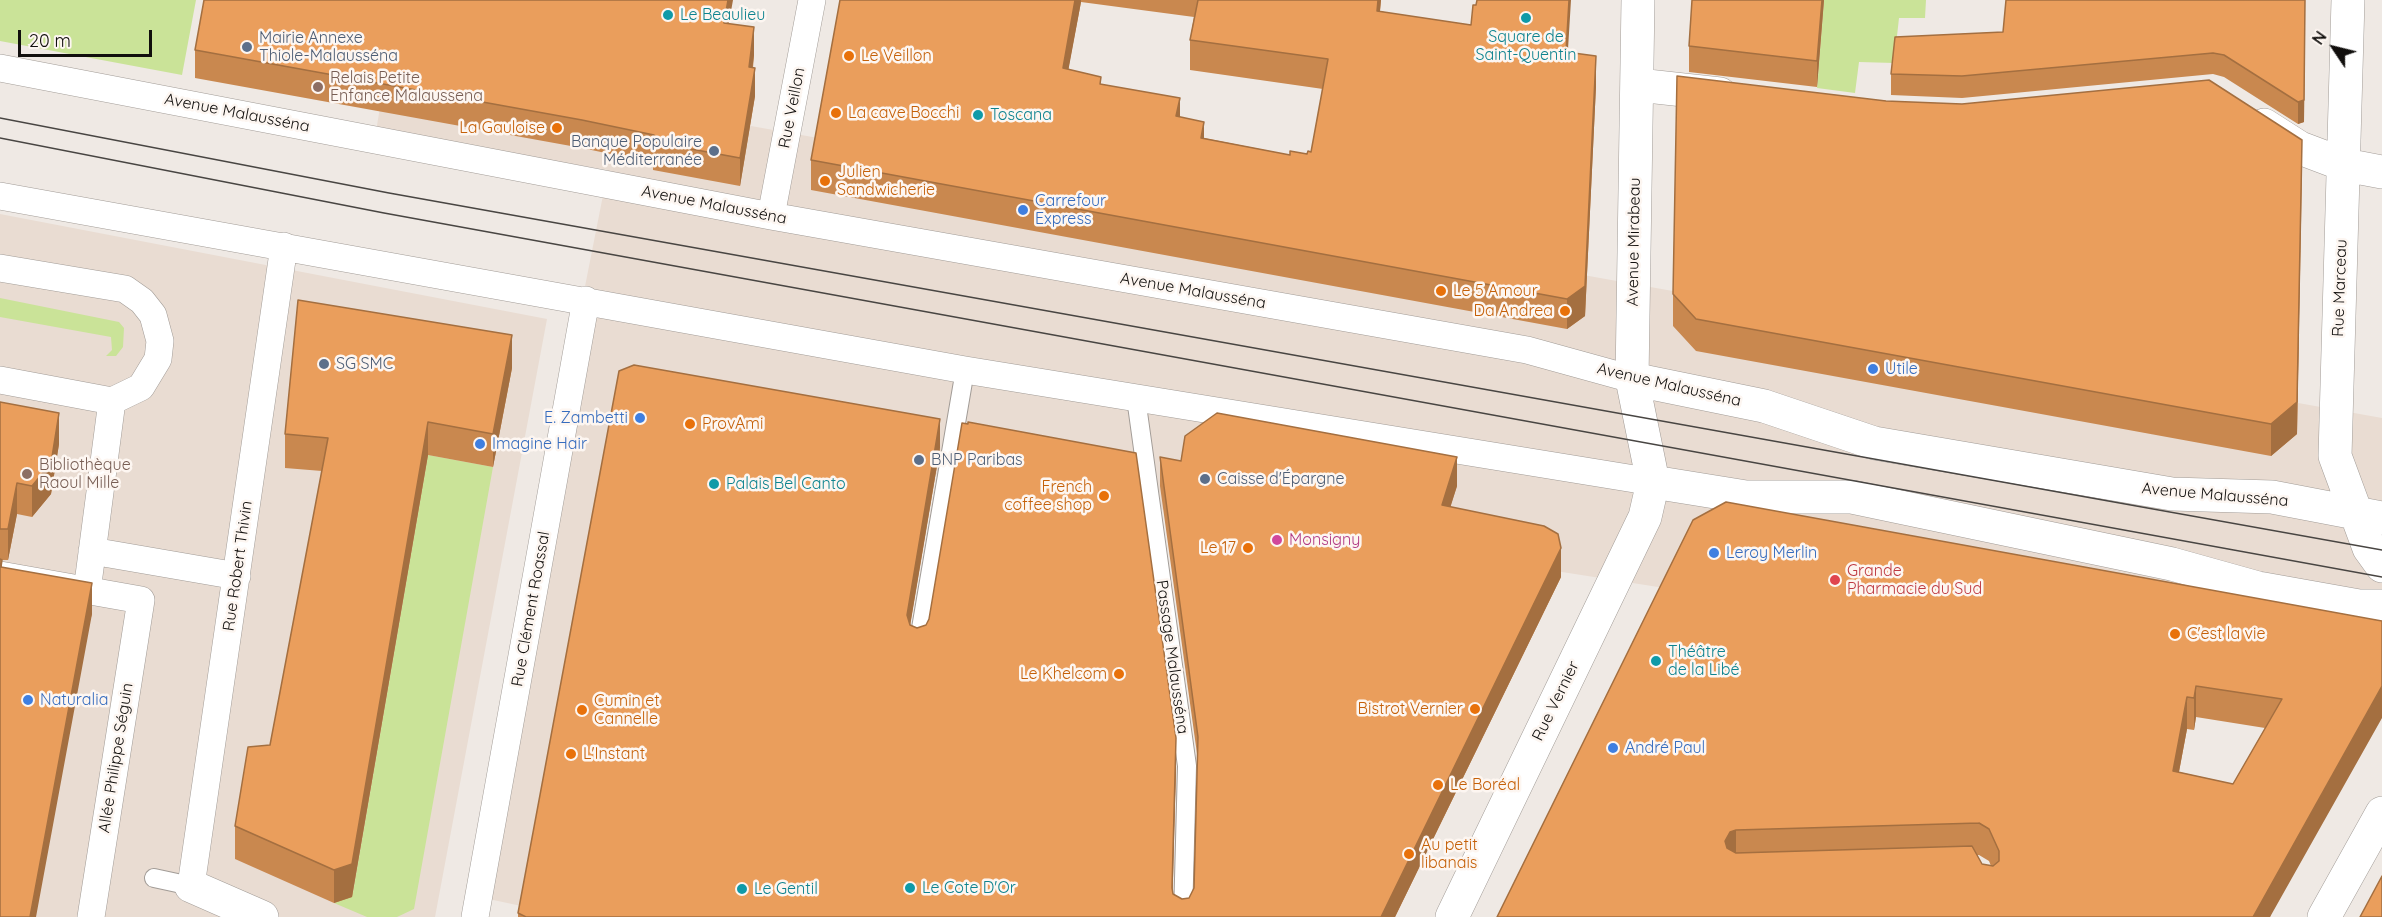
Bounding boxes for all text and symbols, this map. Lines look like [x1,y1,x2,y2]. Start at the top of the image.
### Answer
place label: Le Beaulieu [680,5,765,25]
marker: Le Beaulieu [661,8,675,22]
marker: Square de Saint-Quentin [1519,11,1533,25]
scale bar [21,18,154,56]
north arrow [2304,18,2364,78]
place label: Square de Saint-Quentin [1476,27,1576,65]
text: N [2308,27,2331,48]
place label: Mairie Annexe Thiole-Malausséna [259,28,398,66]
text: 20 m [29,29,71,52]
marker: Mairie Annexe Thiole-Malausséna [240,40,254,54]
place label: Le Veillon [861,46,932,66]
marker: Le Veillon [842,49,856,63]
street label: Rue Veillon [775,66,809,150]
place label: Relais Petite Enfance Malaussena [330,68,483,106]
marker: Relais Petite Enfance Malaussena [311,80,325,94]
street label: Avenue Malausséna [163,90,311,136]
place label: La cave Bocchi [848,103,959,123]
place label: Toscana [990,105,1052,125]
marker: La cave Bocchi [829,106,843,120]
marker: Toscana [971,108,985,122]
place label: La Gauloise [459,118,545,138]
marker: La Gauloise [550,121,564,135]
place label: Banque Populaire Méditerranée [571,132,702,170]
marker: Banque Populaire Méditerranée [707,144,721,158]
place label: Julien Sandwicherie [837,162,935,200]
marker: Julien Sandwicherie [818,174,832,188]
street label: Avenue Mirabeau [1623,177,1645,307]
street label: Avenue Malausséna [640,182,788,228]
place label: Carrefour Express [1035,191,1106,229]
marker: Carrefour Express [1016,203,1030,217]
street label: Rue Marceau [2329,239,2351,337]
street label: Avenue Malausséna [1119,269,1267,313]
place label: Le 5 Amour [1453,281,1538,301]
marker: Le 5 Amour [1434,284,1448,298]
place label: Da Andrea [1474,301,1553,321]
marker: Da Andrea [1558,304,1572,318]
place label: SG SMC [336,354,393,374]
marker: SG SMC [317,357,331,371]
street label: Avenue Malausséna [1595,359,1743,411]
place label: Utile [1885,359,1918,379]
marker: Utile [1866,362,1880,376]
place label: E. Zambetti [544,408,628,428]
marker: E. Zambetti [633,411,647,425]
place label: ProvAmi [702,414,763,434]
marker: ProvAmi [683,417,697,431]
place label: Imagine Hair [492,434,587,454]
marker: Imagine Hair [473,437,487,451]
place label: BNP Paribas [931,450,1023,470]
marker: BNP Paribas [912,453,926,467]
place label: Bibliothèque Raoul Mille [39,455,131,493]
marker: Bibliothèque Raoul Mille [20,467,34,481]
place label: Caisse d'Épargne [1217,469,1344,489]
marker: Caisse d'Épargne [1198,472,1212,486]
place label: Palais Bel Canto [726,474,846,494]
marker: Palais Bel Canto [707,477,721,491]
place label: French coffee shop [1004,477,1092,515]
street label: Avenue Malausséna [2141,479,2289,511]
marker: French coffee shop [1097,489,1111,503]
street label: Rue Robert Thivin [219,500,257,632]
street label: Rue Clément Roassal [508,530,554,688]
place label: Monsigny [1289,530,1360,550]
marker: Monsigny [1270,533,1284,547]
place label: Le 17 [1200,538,1236,558]
marker: Le 17 [1241,541,1255,555]
place label: Leroy Merlin [1726,543,1817,563]
marker: Leroy Merlin [1707,546,1721,560]
place label: Grande Pharmacie du Sud [1847,561,1982,599]
marker: Grande Pharmacie du Sud [1828,573,1842,587]
street label: Passage Malausséna [1152,579,1192,735]
place label: C'est la vie [2187,624,2266,644]
marker: C'est la vie [2168,627,2182,641]
place label: Théâtre de la Libé [1668,642,1740,680]
marker: Théâtre de la Libé [1649,654,1663,668]
street label: Rue Vernier [1528,658,1584,744]
place label: Le Khelcom [1020,664,1107,684]
marker: Le Khelcom [1112,667,1126,681]
street label: Allée Philippe Séguin [95,682,137,834]
place label: Naturalia [40,690,108,710]
place label: Cumin et Cannelle [594,691,660,729]
marker: Naturalia [21,693,35,707]
place label: Bistrot Vernier [1358,699,1463,719]
marker: Bistrot Vernier [1468,702,1482,716]
marker: Cumin et Cannelle [575,703,589,717]
place label: André Paul [1625,738,1705,758]
marker: André Paul [1606,741,1620,755]
place label: L'Instant [583,744,645,764]
marker: L'Instant [564,747,578,761]
place label: Le Boréal [1450,775,1520,795]
marker: Le Boréal [1431,778,1445,792]
place label: Au petit libanais [1421,835,1478,873]
marker: Au petit libanais [1402,847,1416,861]
place label: Le Cote D'Or [922,878,1016,898]
place label: Le Gentil [754,879,818,899]
marker: Le Cote D'Or [903,881,917,895]
marker: Le Gentil [735,882,749,896]

